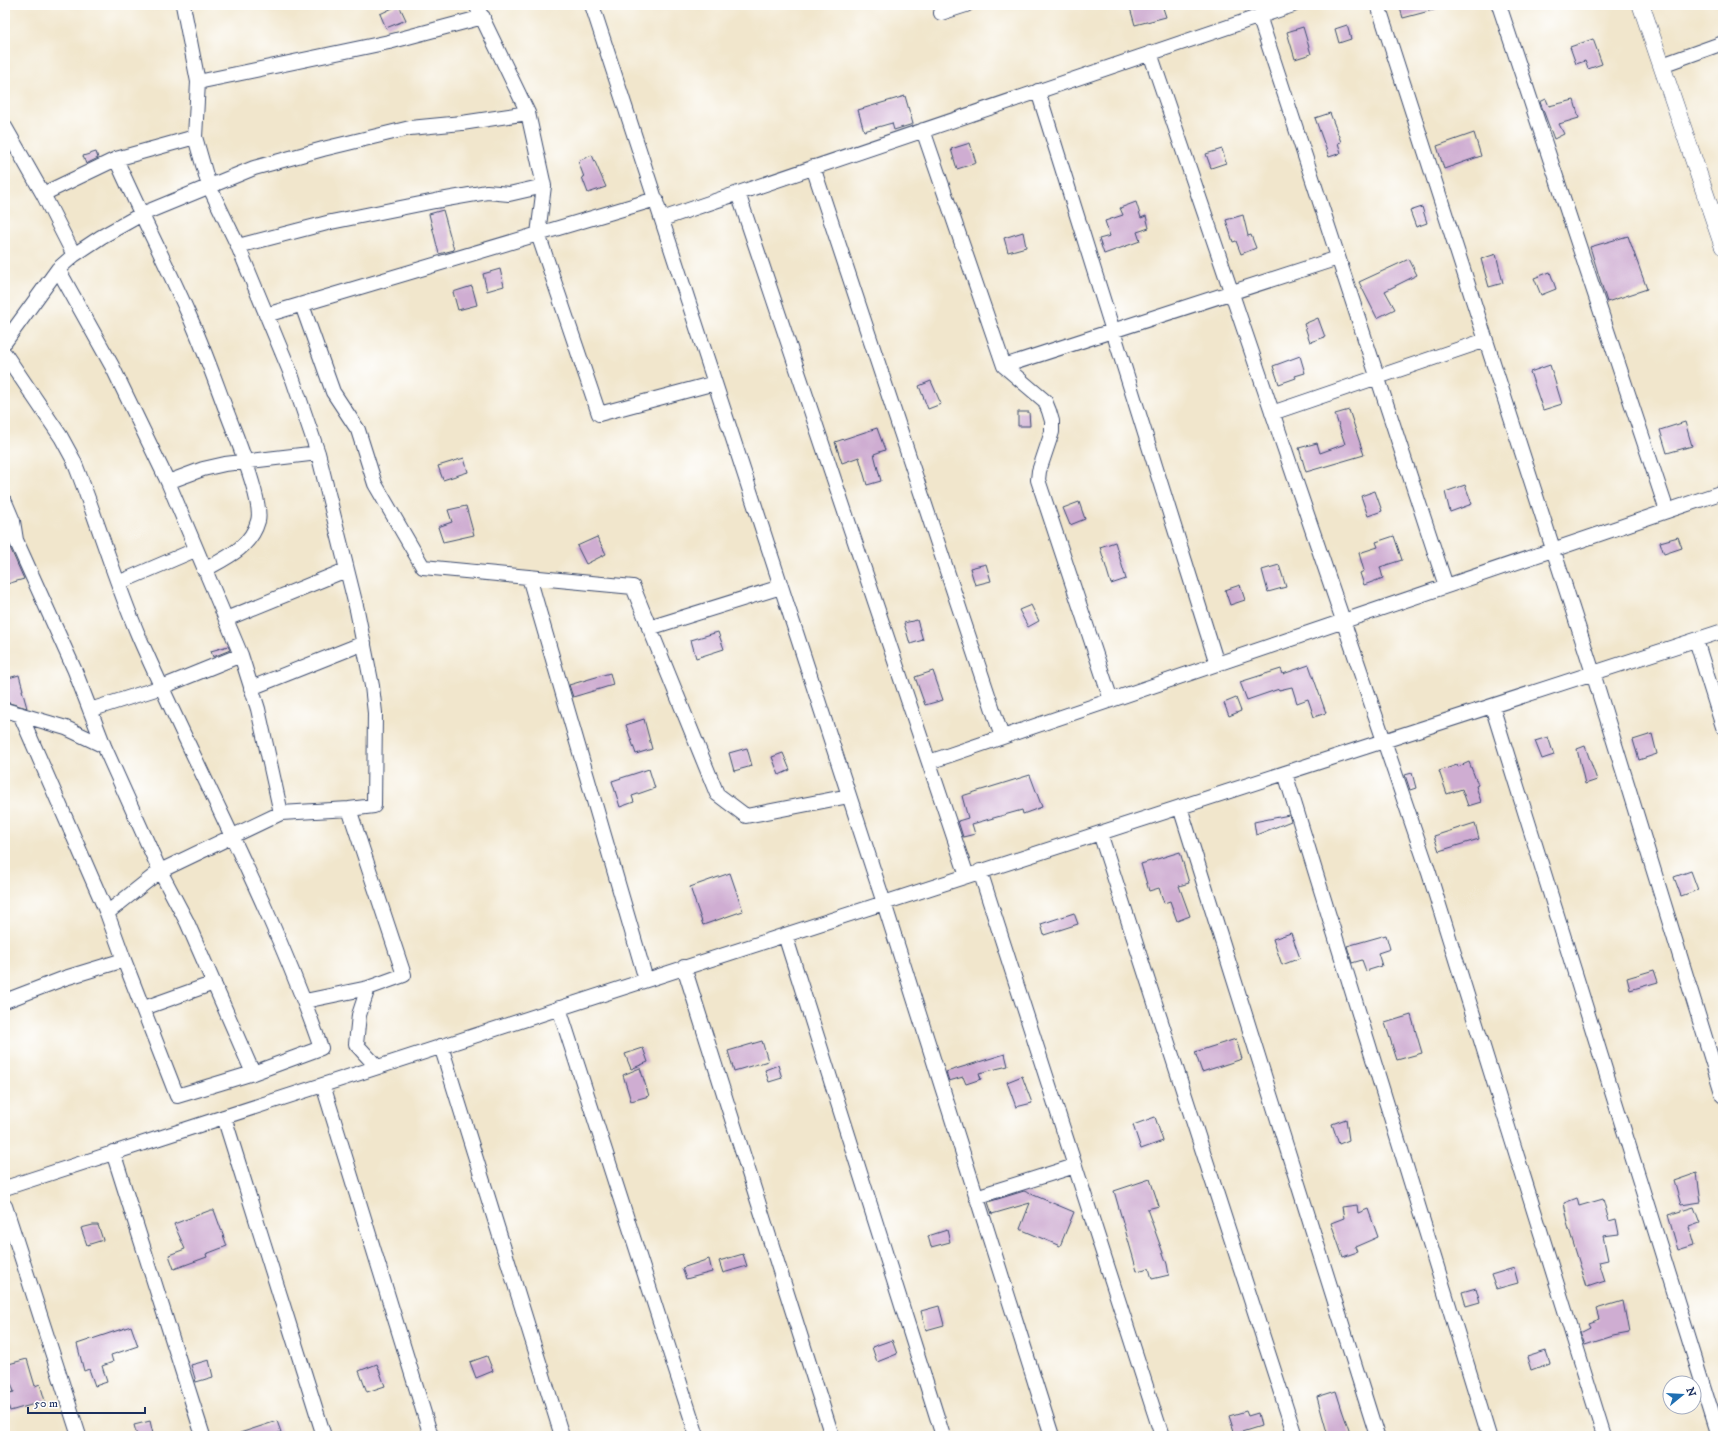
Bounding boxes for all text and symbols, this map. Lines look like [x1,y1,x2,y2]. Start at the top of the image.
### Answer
north arrow [1662,1375,1702,1415]
text: N [1683,1386,1699,1399]
scale bar [28,1389,145,1415]
text: 50 m [34,1396,58,1411]

